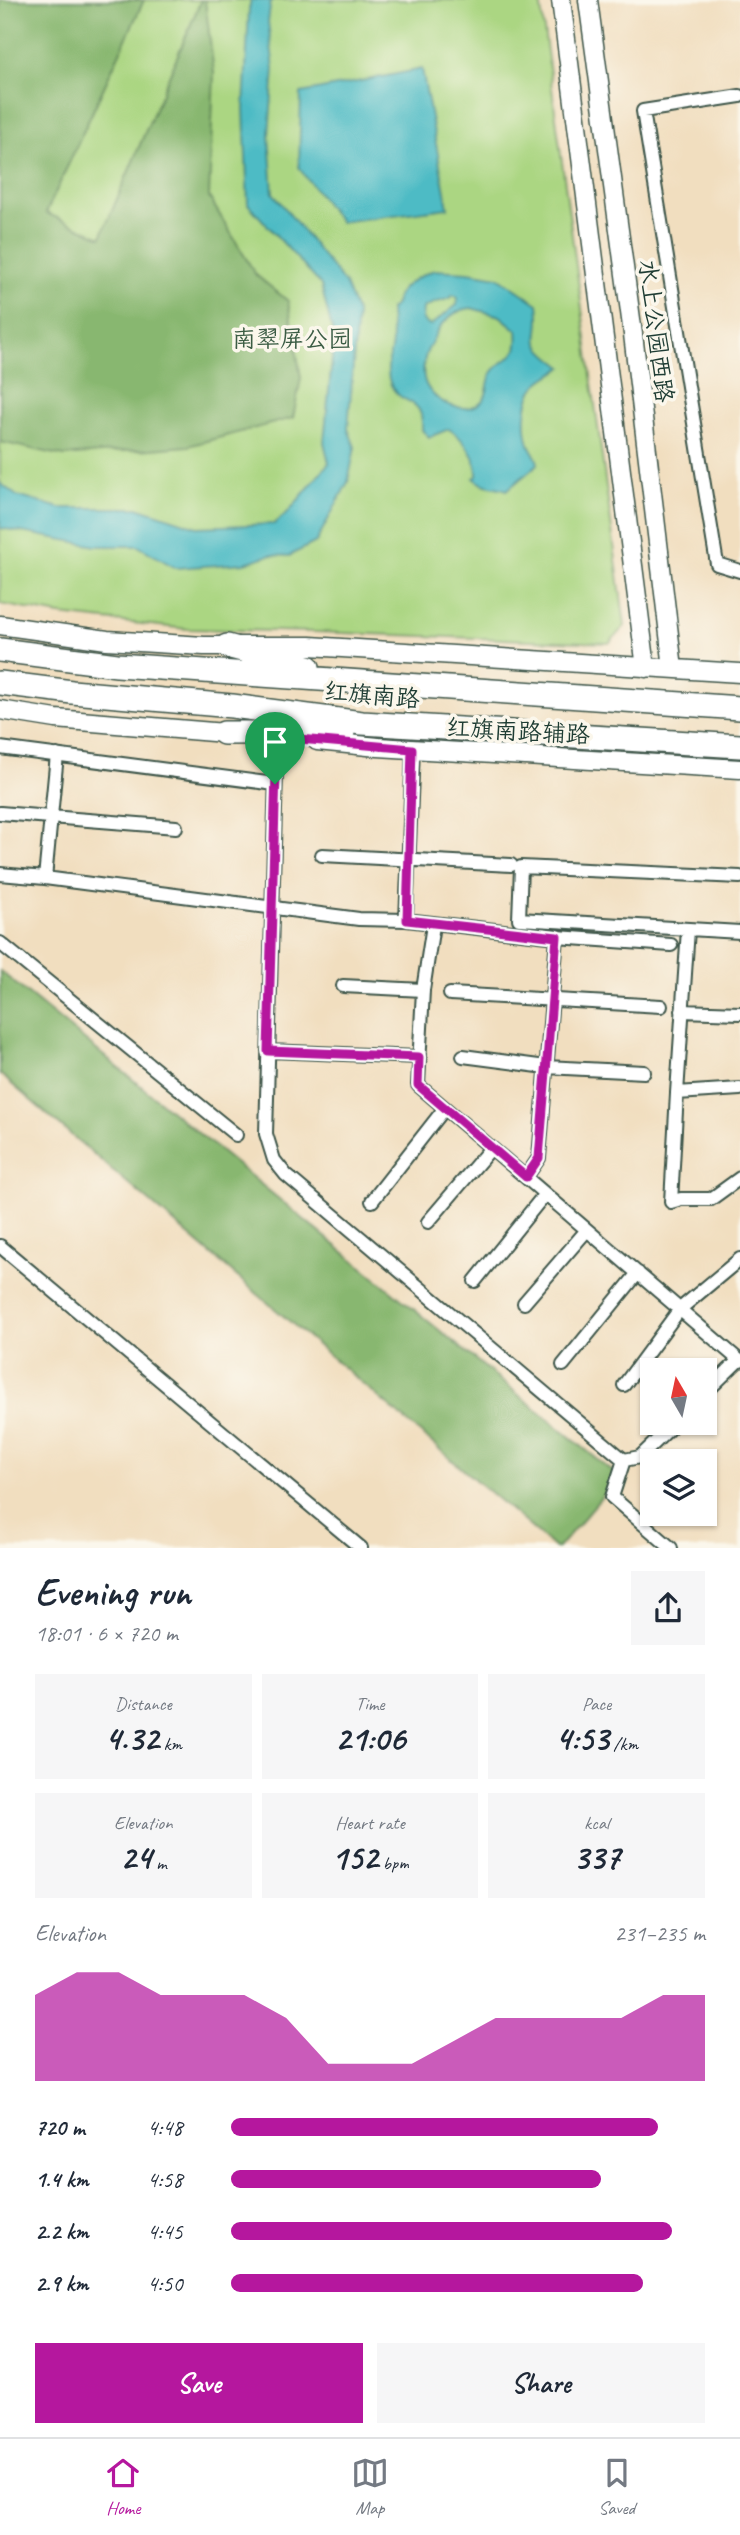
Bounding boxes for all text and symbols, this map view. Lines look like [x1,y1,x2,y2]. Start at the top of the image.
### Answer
street label: 水上公园西路 [632,258,680,404]
park label: 南翠屏公园 [232,324,352,354]
street label: 红旗南路 [323,676,421,714]
pin [245,712,305,784]
street label: 红旗南路辅路 [445,712,591,750]
icon: arrive [256,723,294,761]
north arrow [640,1358,718,1435]
map controls [640,1358,717,1526]
button: layers [640,1449,717,1526]
text: Evening run [35,1569,191,1616]
button: share [631,1571,705,1645]
text: 18:01 · 6 × 720 m [35,1619,178,1648]
text: Distance [115,1692,172,1716]
text: Time [355,1692,385,1716]
text: Pace [582,1692,611,1716]
text: 4.32 [105,1716,159,1761]
text: 21:06 [335,1716,405,1761]
text: 4:53 [555,1716,609,1761]
text: km [159,1732,182,1756]
text: /km [609,1732,638,1756]
text: Elevation [114,1811,173,1835]
text: Heart rate [335,1811,405,1835]
text: kcal [584,1811,609,1835]
text: 24 [120,1835,151,1880]
text: 152 [331,1835,378,1880]
text: 337 [573,1835,620,1880]
text: m [151,1851,167,1875]
text: bpm [378,1851,409,1875]
text: Elevation [35,1919,106,1948]
text: 231–235 m [614,1919,705,1948]
text: 720 m [35,2113,85,2142]
text: 4:48 [147,2113,183,2142]
text: 1.4 km [35,2165,89,2194]
text: 4:58 [147,2165,183,2194]
text: 2.2 km [35,2217,89,2246]
text: 4:45 [147,2217,183,2246]
text: 2.9 km [35,2269,88,2298]
text: 4:50 [147,2269,183,2298]
button: Save [35,2343,363,2423]
button: Share [377,2343,705,2423]
tab: Home [104,2454,142,2520]
tab: Map [351,2454,389,2520]
tab: Saved [598,2454,636,2520]

